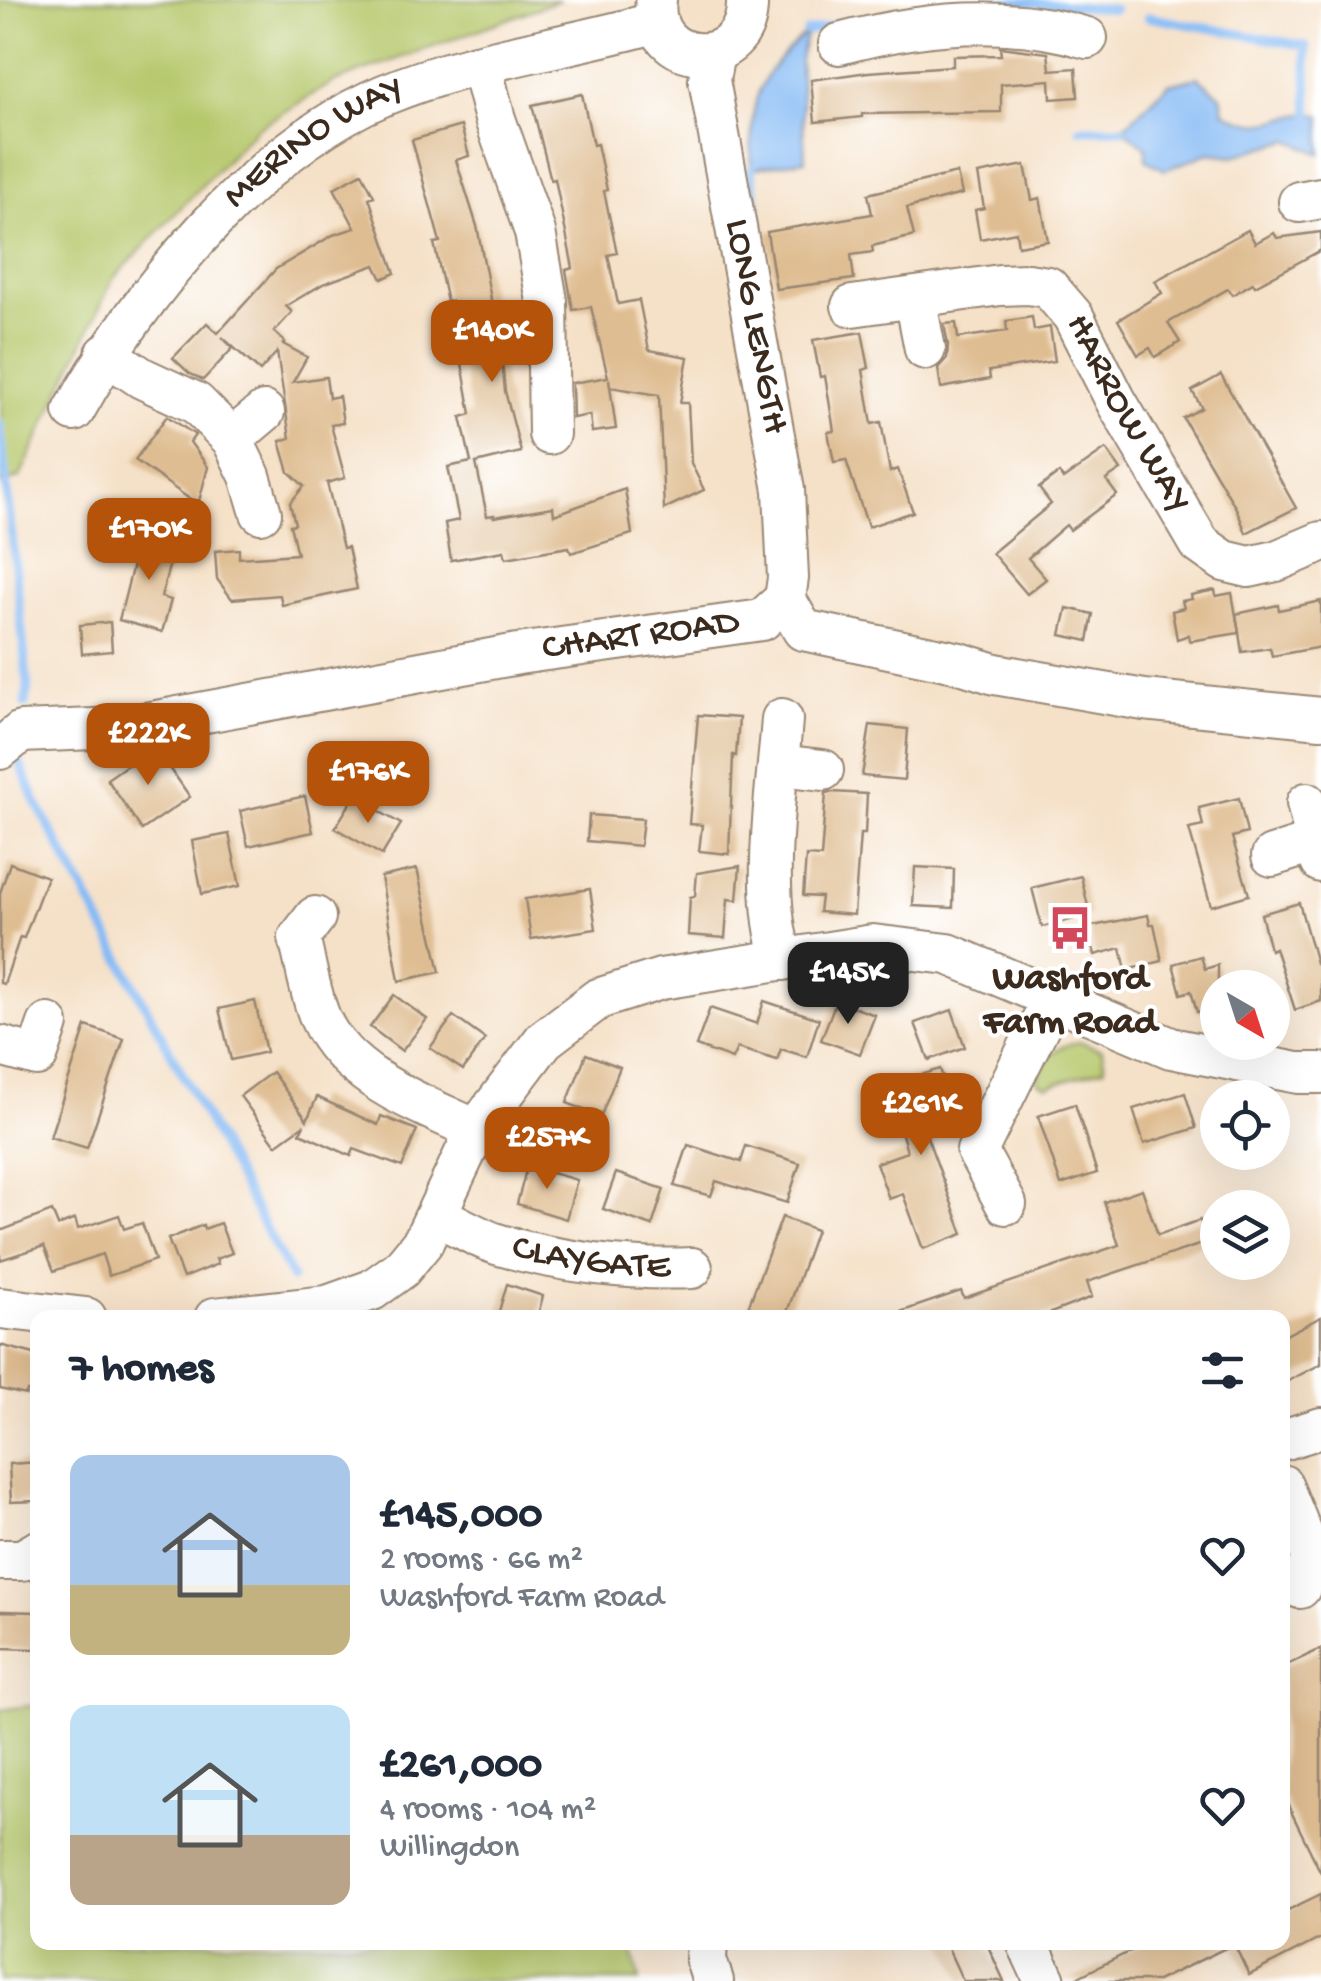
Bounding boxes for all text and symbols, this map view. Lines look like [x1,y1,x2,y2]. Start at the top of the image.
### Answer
street label: MERINO WAY [215,67,410,219]
street label: LONG LENGTH [713,216,795,438]
pin: £140K [422,300,562,385]
street label: HARROW WAY [1054,308,1199,522]
text: £140K [453,313,531,351]
pin: £170K [79,498,219,583]
text: £170K [109,511,189,549]
street label: CHART ROAD [540,601,742,672]
pin: £222K [78,703,218,788]
text: £222K [109,716,187,754]
pin: £176K [298,741,438,826]
text: £176K [329,754,407,792]
bus stop icon: Washford Farm Road [1046,904,1094,952]
pin: £145K [778,942,918,1027]
text: £145K [810,955,886,993]
place label: Washford Farm Road [983,958,1160,1046]
north arrow [1200,970,1290,1060]
map controls [1200,970,1290,1280]
pin: £261K [851,1073,991,1158]
button: locate [1200,1080,1290,1170]
text: £261K [883,1086,959,1124]
pin: £257K [477,1107,617,1192]
text: £257K [507,1120,587,1158]
button: layers [1200,1190,1290,1280]
street label: CLAYGATE [507,1227,672,1291]
icon: filters [1195,1343,1250,1398]
text: 7 homes [70,1346,213,1395]
text: £145,000 [380,1493,542,1542]
icon: home [150,1495,270,1615]
icon: heart [1195,1528,1250,1583]
text: 2 rooms · 66 m² [380,1542,583,1580]
text: Washford Farm Road [380,1580,664,1618]
text: £261,000 [380,1743,542,1792]
icon: home [150,1745,270,1865]
icon: heart [1195,1778,1250,1833]
text: 4 rooms · 104 m² [380,1792,596,1830]
text: Willingdon [380,1830,519,1868]

